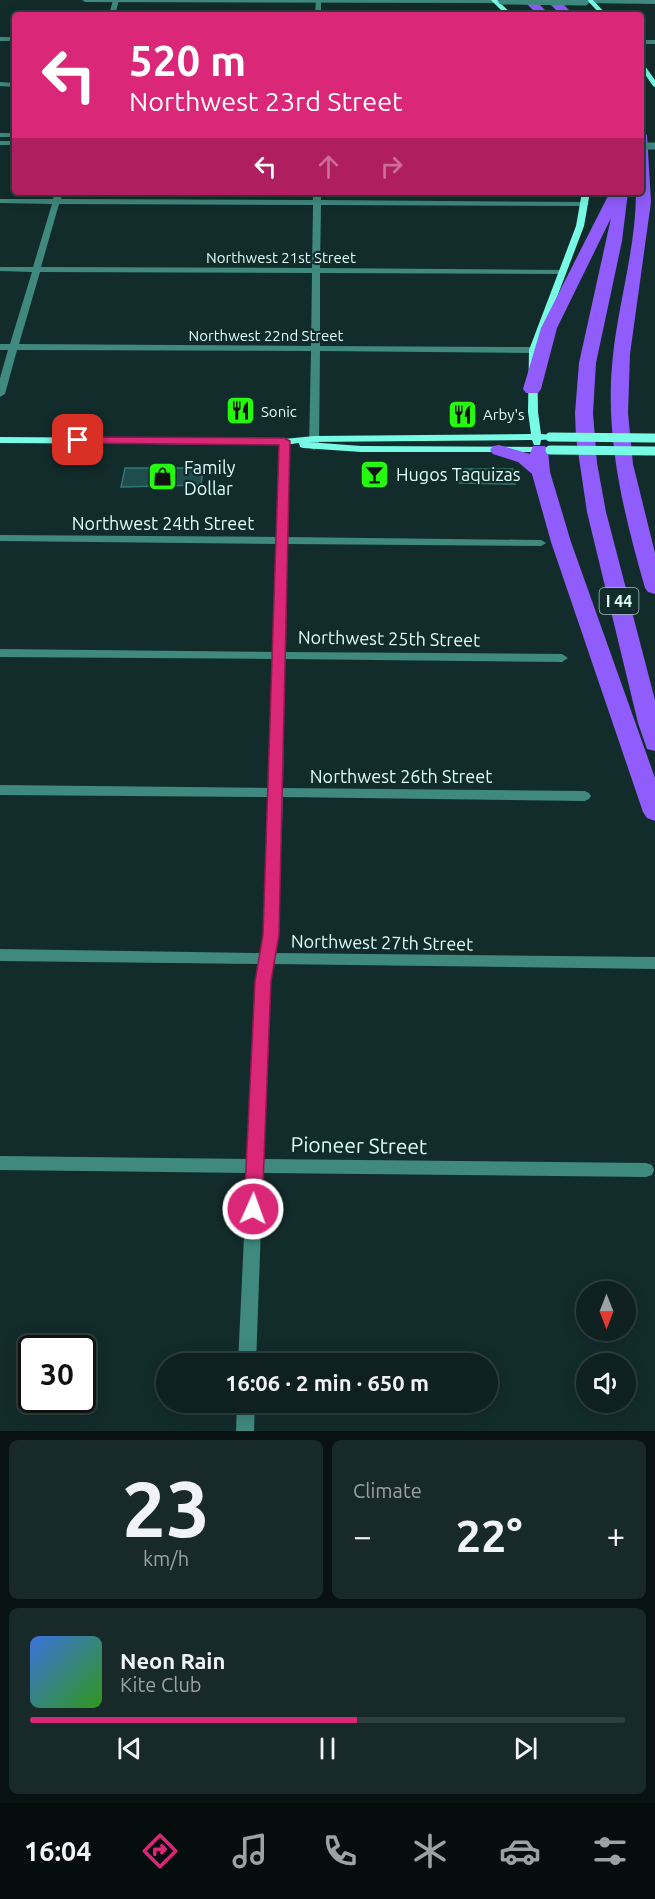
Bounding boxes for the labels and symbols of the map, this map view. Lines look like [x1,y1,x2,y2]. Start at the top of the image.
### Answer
street label: Northwest 21st Street [206,249,356,266]
street label: Northwest 22nd Street [189,327,344,344]
restaurant icon: Sonic [224,395,256,427]
restaurant icon: Arby's [446,398,478,430]
place label: Sonic [261,403,297,420]
place label: Arby's [483,406,525,423]
pin [52,414,103,465]
place label: Family Dollar [184,457,236,498]
bar icon: Hugos Taquizas [359,458,391,490]
shop icon: Family Dollar [147,461,179,493]
place label: Hugos Taquizas [396,464,521,484]
street label: Northwest 24th Street [72,513,254,533]
road number: I 44 [600,588,638,614]
street label: Northwest 25th Street [298,626,480,650]
street label: Northwest 26th Street [310,766,492,786]
street label: Northwest 27th Street [291,930,473,954]
street label: Pioneer Street [291,1132,427,1158]
position arrow [221,1177,285,1241]
north arrow [576,1281,636,1341]
speed limit sign: 30 [18,1335,96,1413]

